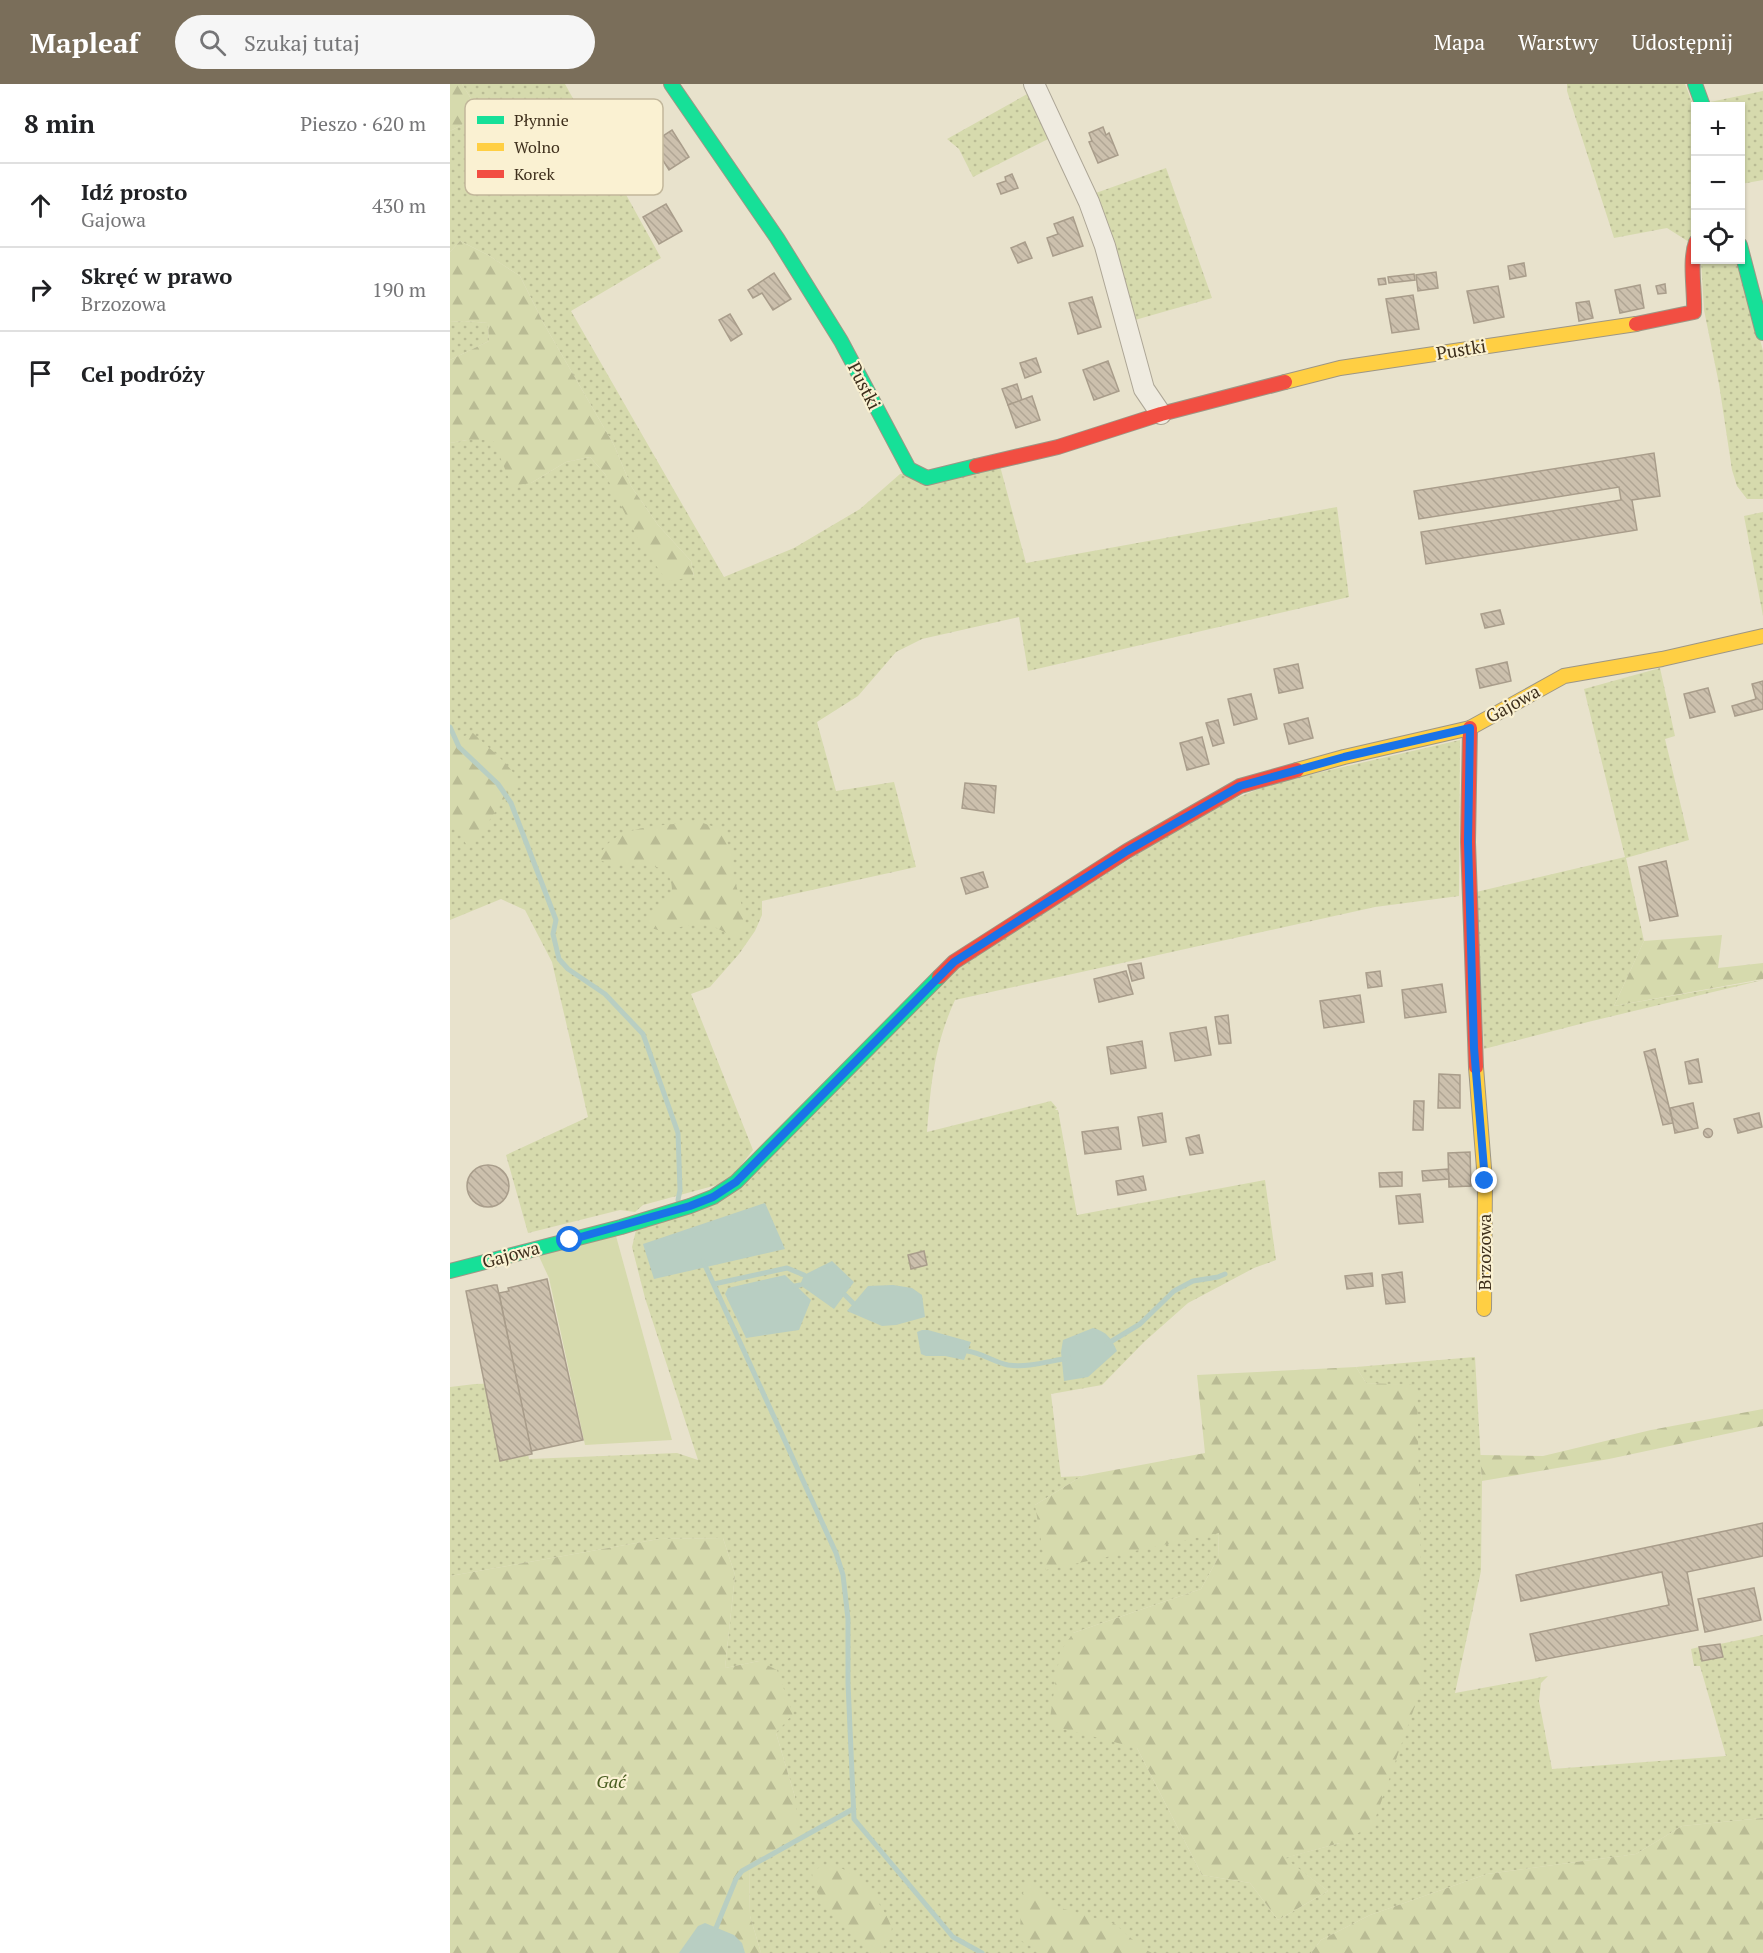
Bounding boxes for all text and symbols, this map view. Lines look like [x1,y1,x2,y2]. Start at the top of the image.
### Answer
search box [175,15,595,69]
text: Mapleaf [30,24,139,61]
icon: search [196,26,229,59]
text: Szukaj tutaj [244,28,360,57]
text: Mapa [1434,28,1485,56]
text: Warstwy [1518,28,1598,56]
text: Udostępnij [1631,28,1733,56]
legend [465,99,663,195]
map controls [1691,102,1745,264]
button: + [1691,102,1745,156]
text: 8 min [24,106,95,140]
text: Płynnie [514,109,569,131]
text: Pieszo · 620 m [300,110,426,137]
text: Wolno [514,136,560,158]
button: − [1691,156,1745,210]
text: Korek [514,163,556,185]
text: Idź prosto [81,177,187,206]
icon: ahead [24,189,57,222]
text: 430 m [372,192,426,219]
text: Gajowa [81,206,146,233]
button: locate [1691,210,1745,264]
text: Skręć w prawo [81,261,232,290]
icon: right [24,273,57,306]
text: 190 m [372,276,426,303]
text: Brzozowa [81,290,166,317]
street label: Pustki [1434,333,1488,365]
icon: arrive [24,357,57,390]
street label: Pustki [843,358,887,413]
text: Cel podróży [81,359,205,388]
street label: Gajowa [1481,678,1544,728]
route end [1471,1167,1497,1193]
street label: Brzozowa [1472,1214,1496,1290]
route start [556,1226,582,1252]
street label: Gajowa [479,1235,542,1273]
park label: Gać [596,1769,627,1793]

